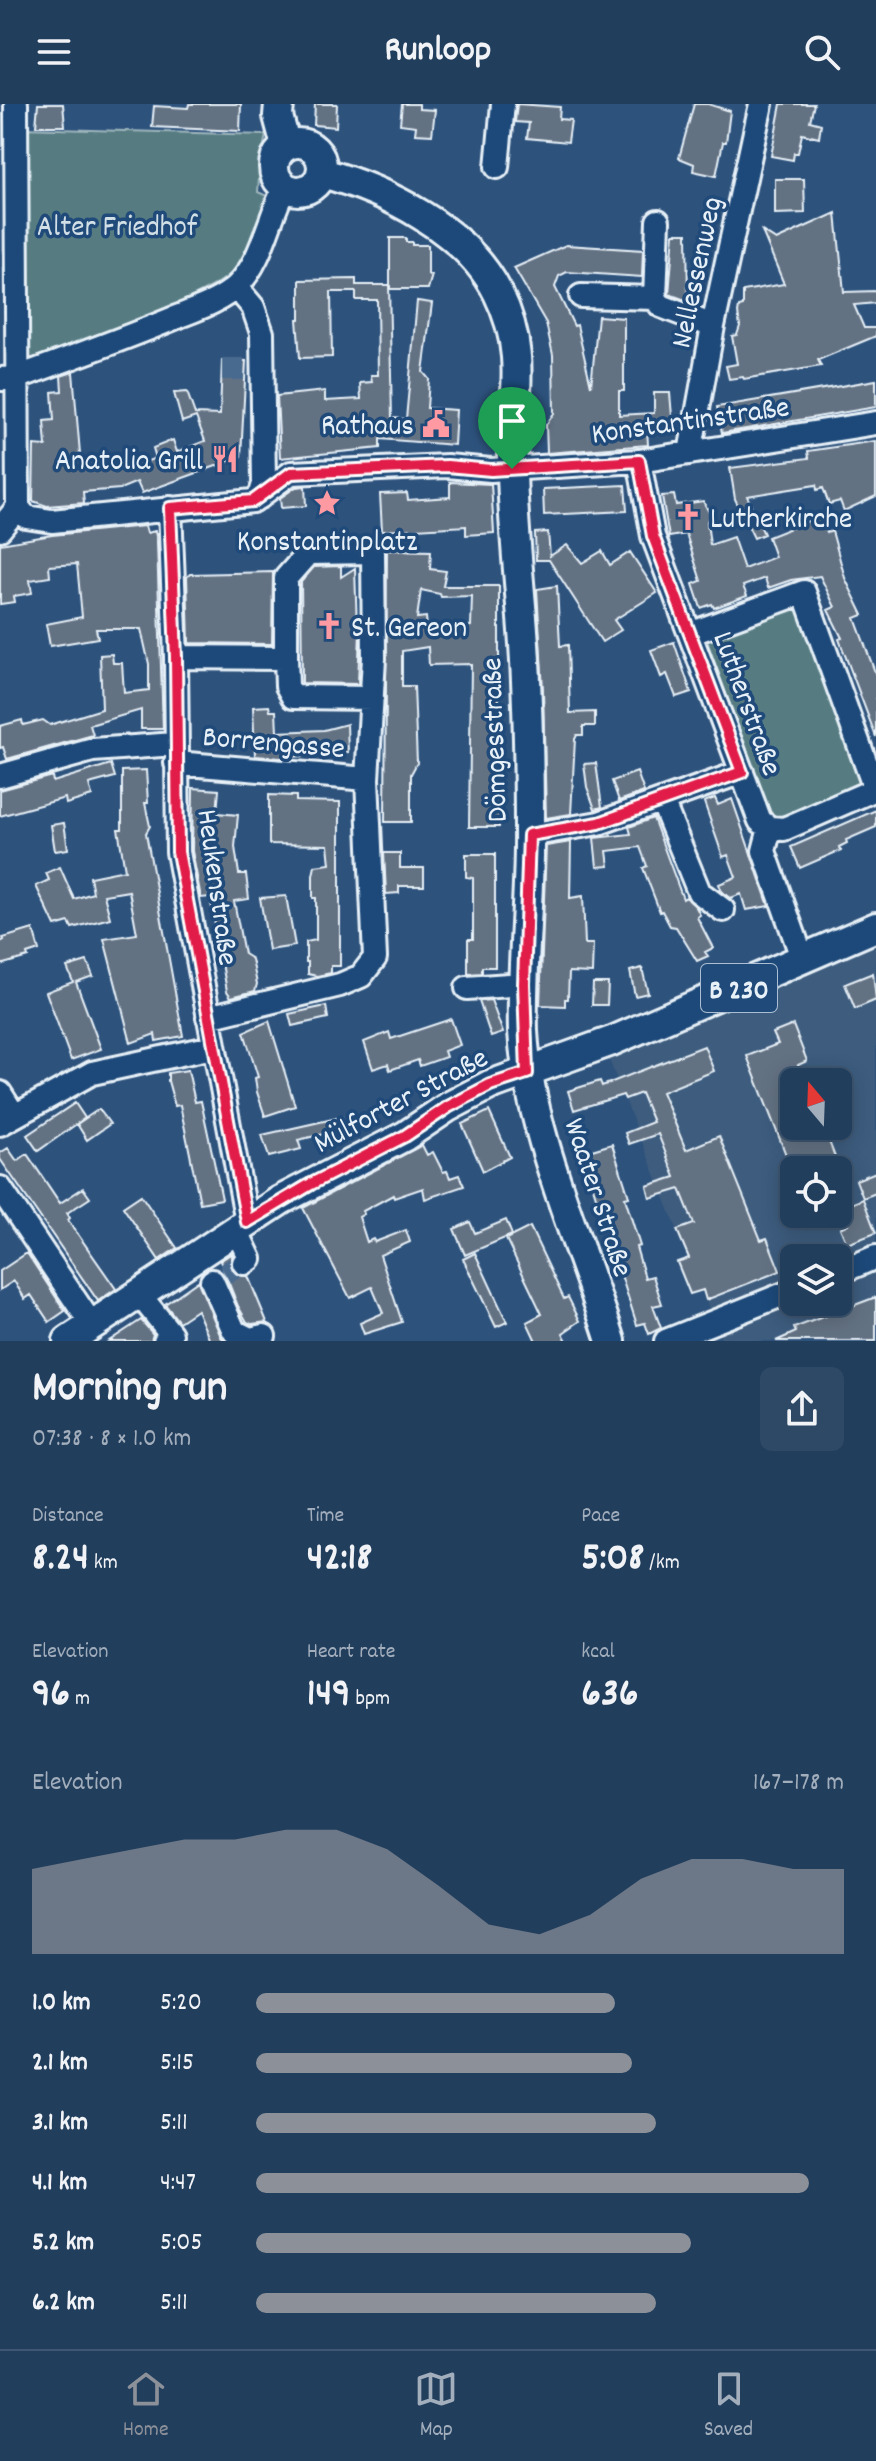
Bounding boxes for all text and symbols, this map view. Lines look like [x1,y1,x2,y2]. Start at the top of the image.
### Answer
text: Runloop [385,26,491,78]
icon: menu [32,30,76,74]
icon: search [800,30,844,74]
street label: Nellessenweg [662,193,736,352]
park label: Alter Friedhof [37,208,199,251]
pin [478,387,546,469]
street label: Konstantinstraße [589,388,792,459]
icon: arrive [490,399,534,443]
place label: Rathaus [321,407,414,450]
public building icon: Rathaus [421,409,451,439]
place label: Anatolia Grill [55,442,203,485]
restaurant icon: Anatolia Grill [210,444,240,474]
place icon: Konstantinplatz [312,488,342,518]
place label: Lutherkirche [710,500,852,543]
church icon: Lutherkirche [673,502,703,532]
place label: Konstantinplatz [237,523,418,566]
place label: St. Gereon [351,609,467,652]
church icon: St. Gereon [314,611,344,641]
street label: Lutherstraße [699,626,791,783]
street label: Dömgesstraße [473,657,522,823]
street label: Borrengasse [201,718,346,773]
street label: Heukenstraße [182,807,247,968]
road number: B 230 [701,964,777,1012]
street label: Mülforter Straße [307,1039,497,1167]
north arrow [780,1068,852,1140]
map controls [780,1068,852,1316]
street label: Waater Straße [550,1113,642,1283]
button: locate [780,1156,852,1228]
button: layers [780,1244,852,1316]
text: Morning run [32,1359,227,1422]
button: share [760,1367,844,1451]
text: 07:38 · 8 × 1.0 km [32,1421,191,1458]
text: Distance [32,1501,104,1532]
text: Time [307,1501,344,1532]
text: Pace [581,1501,620,1532]
text: 8.24 [32,1532,89,1589]
text: 42:18 [307,1532,372,1589]
text: 5:08 [581,1532,644,1589]
text: km [89,1548,118,1579]
text: /km [644,1548,680,1579]
text: Elevation [32,1637,109,1668]
text: Heart rate [307,1637,396,1668]
text: kcal [581,1637,615,1668]
text: 96 [32,1668,70,1725]
text: 149 [307,1668,350,1725]
text: 636 [581,1668,638,1725]
text: m [70,1684,90,1715]
text: bpm [350,1684,390,1715]
text: Elevation [32,1765,122,1802]
text: 167–178 m [753,1765,844,1802]
text: 1.0 km [32,1985,91,2022]
text: 5:20 [160,1985,202,2022]
text: 2.1 km [32,2045,88,2082]
text: 5:15 [160,2045,194,2082]
text: 3.1 km [32,2105,88,2142]
text: 5:11 [160,2105,188,2142]
text: 4.1 km [32,2165,87,2202]
text: 4:47 [160,2165,196,2202]
text: 5.2 km [32,2225,94,2262]
text: 5:05 [160,2225,203,2262]
text: 6.2 km [32,2285,95,2322]
text: 5:11 [160,2285,188,2322]
tab: Home [123,2367,169,2446]
tab: Map [414,2367,458,2446]
tab: Saved [704,2367,753,2446]

